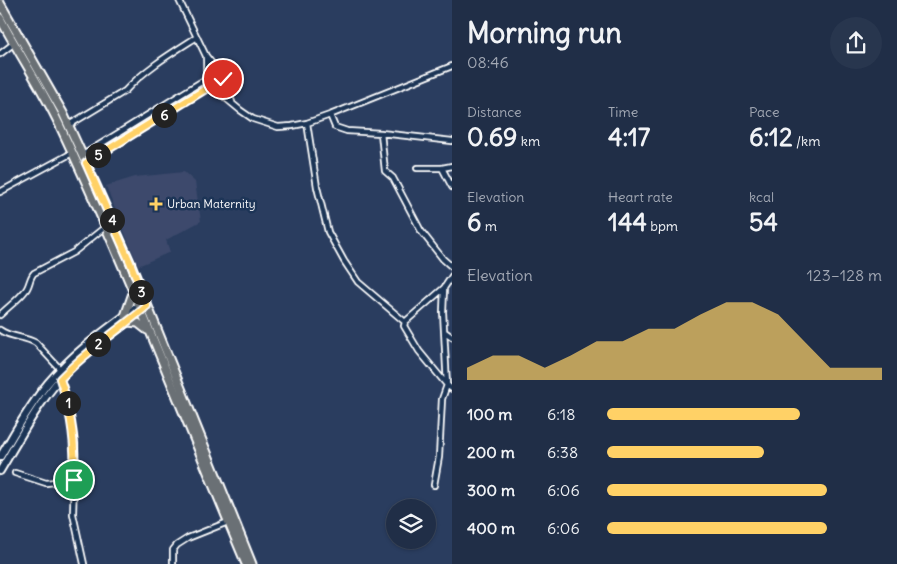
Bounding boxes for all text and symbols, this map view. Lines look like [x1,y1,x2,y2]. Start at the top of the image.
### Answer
text: Morning run [467,15,622,51]
button: share [830,17,882,69]
text: 08:46 [467,52,509,72]
pin [202,58,244,100]
icon: check [209,65,237,93]
pin: 6 [152,102,176,128]
text: Distance [467,103,522,121]
text: Time [608,103,638,121]
text: Pace [749,103,779,121]
text: 6 [160,106,169,124]
text: 0.69 [467,121,517,153]
text: 4:17 [608,121,650,153]
text: 6:12 [749,121,793,153]
text: km [517,132,540,150]
text: /km [793,132,821,150]
pin: 5 [86,142,110,168]
text: 5 [94,146,103,164]
text: Elevation [467,188,524,206]
text: Heart rate [608,188,673,206]
text: kcal [749,188,774,206]
place label: Urban Maternity [167,196,256,211]
marker: Urban Maternity [149,197,163,211]
text: 6 [467,206,481,238]
text: 144 [608,206,647,238]
text: 54 [749,206,778,238]
pin: 4 [100,208,124,232]
text: 4 [108,211,117,229]
text: m [481,217,497,235]
text: bpm [647,217,678,235]
text: Elevation [467,265,533,285]
text: 123–128 m [807,265,882,285]
pin: 3 [128,280,154,304]
text: 3 [138,283,145,301]
pin: 2 [86,332,110,356]
text: 2 [95,335,102,353]
pin: 1 [56,390,80,416]
text: 1 [66,394,71,412]
text: 100 m [467,404,512,424]
text: 6:18 [547,404,575,424]
text: 200 m [467,442,515,462]
text: 6:38 [547,442,578,462]
pin [53,459,95,501]
icon: arrive [60,466,88,494]
text: 300 m [467,480,515,500]
text: 6:06 [547,480,580,500]
map controls [386,499,436,549]
button: layers [386,499,436,549]
text: 400 m [467,518,515,538]
text: 6:06 [547,518,580,538]

